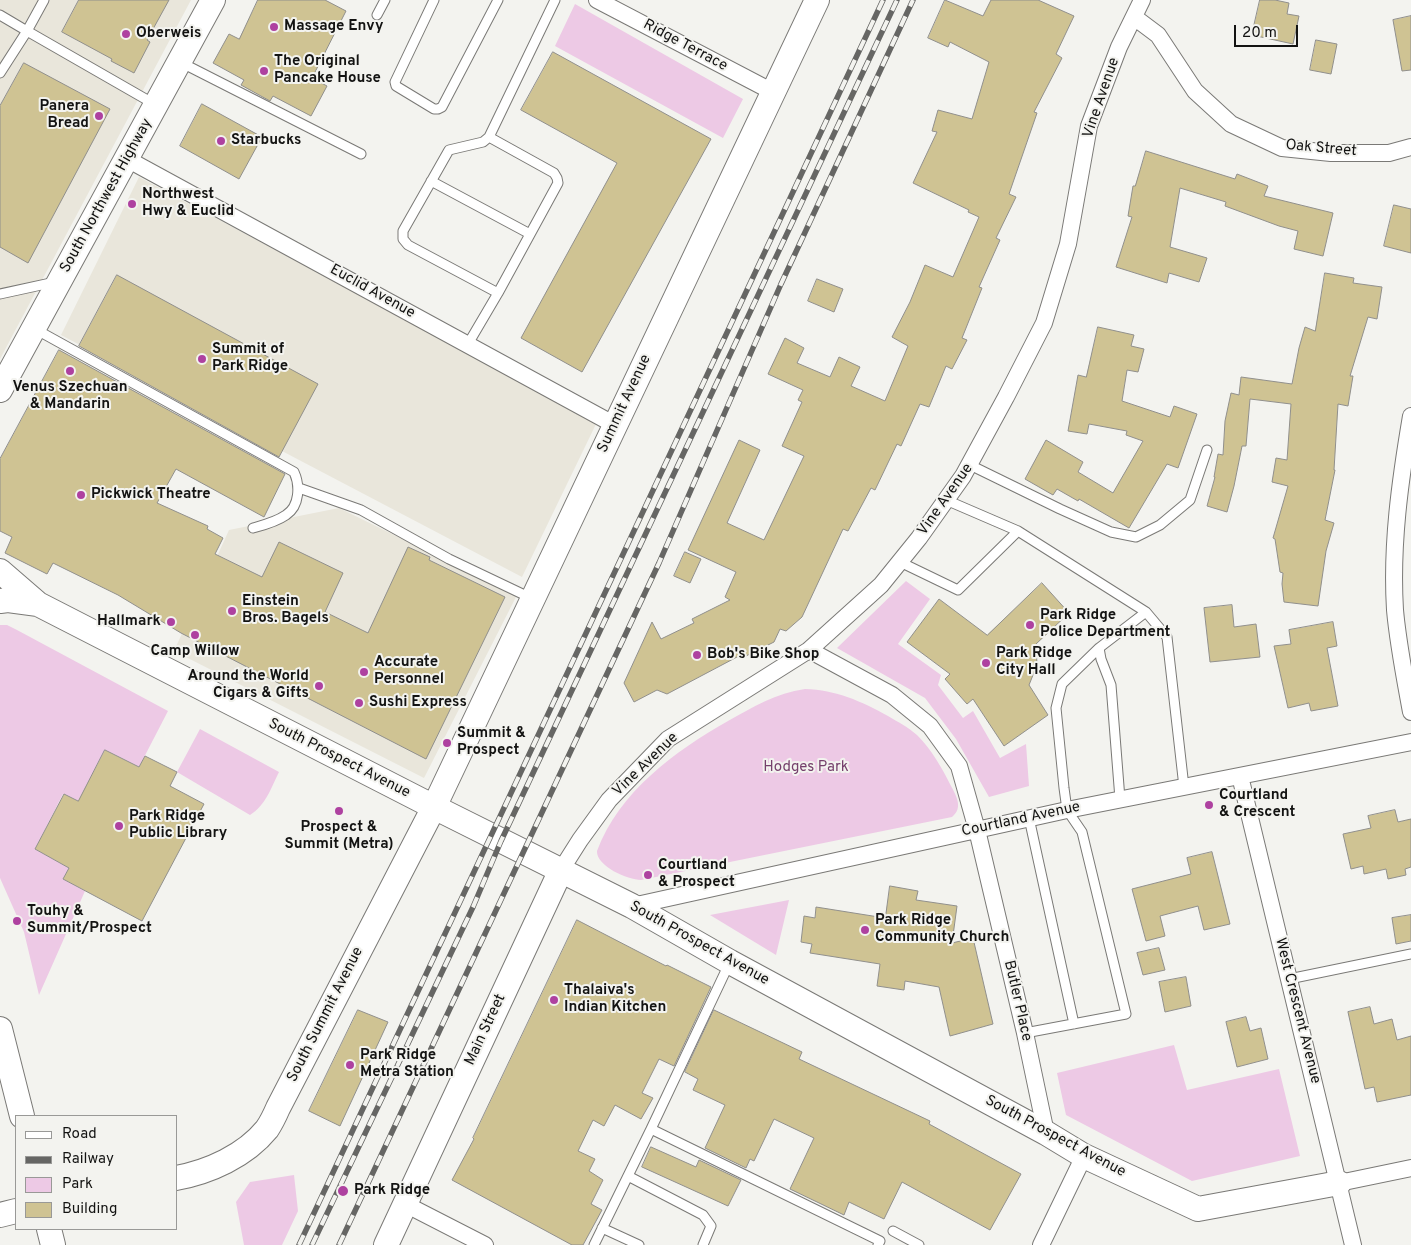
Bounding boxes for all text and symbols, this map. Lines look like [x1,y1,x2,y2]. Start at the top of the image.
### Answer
scale bar [1236,15,1300,47]
street label: Ridge Terrace [640,16,730,76]
place label: Massage Envy [284,18,384,36]
marker: Massage Envy [268,21,280,33]
text: 20 m [1242,24,1277,43]
place label: Oberweis [136,25,201,43]
marker: Oberweis [120,28,132,40]
place label: The Original Pancake House [274,53,381,88]
street label: Vine Avenue [1080,55,1124,141]
marker: The Original Pancake House [258,65,270,77]
place label: Panera Bread [40,98,89,133]
marker: Panera Bread [93,110,105,122]
street label: South Northwest Highway [57,116,157,276]
place label: Starbucks [231,132,301,150]
marker: Starbucks [215,135,227,147]
street label: Oak Street [1285,137,1357,161]
place label: Northwest Hwy & Euclid [142,186,234,221]
marker: Northwest Hwy & Euclid [126,198,138,210]
street label: Euclid Avenue [326,261,418,323]
place label: Summit of Park Ridge [212,341,288,376]
street label: Summit Avenue [594,352,656,456]
marker: Summit of Park Ridge [196,353,208,365]
marker: Venus Szechuan & Mandarin [64,365,76,377]
place label: Venus Szechuan & Mandarin [12,379,128,414]
street label: Vine Avenue [915,460,977,540]
place label: Pickwick Theatre [91,486,211,504]
marker: Pickwick Theatre [75,489,87,501]
place label: Einstein Bros. Bagels [242,593,329,628]
marker: Einstein Bros. Bagels [226,605,238,617]
place label: Park Ridge Police Department [1040,607,1170,642]
place label: Hallmark [97,613,161,631]
marker: Hallmark [165,616,177,628]
marker: Park Ridge Police Department [1024,619,1036,631]
marker: Camp Willow [189,629,201,641]
place label: Camp Willow [151,643,239,661]
place label: Park Ridge City Hall [996,645,1072,680]
place label: Bob's Bike Shop [707,646,819,664]
marker: Bob's Bike Shop [691,649,703,661]
place label: Accurate Personnel [374,654,444,689]
marker: Park Ridge City Hall [980,657,992,669]
marker: Accurate Personnel [358,666,370,678]
place label: Around the World Cigars & Gifts [187,668,309,703]
marker: Around the World Cigars & Gifts [313,680,325,692]
place label: Sushi Express [369,694,467,712]
marker: Sushi Express [353,697,365,709]
street label: South Prospect Avenue [265,715,413,803]
place label: Summit & Prospect [457,725,526,760]
street label: Vine Avenue [610,729,682,801]
marker: Summit & Prospect [441,737,453,749]
park label: Hodges Park [763,759,849,777]
place label: Courtland & Crescent [1219,787,1295,822]
street label: Courtland Avenue [960,799,1082,841]
marker: Courtland & Crescent [1203,799,1215,811]
marker: Prospect & Summit (Metra) [333,805,345,817]
place label: Park Ridge Public Library [129,808,227,843]
place label: Prospect & Summit (Metra) [284,819,394,854]
marker: Park Ridge Public Library [113,820,125,832]
place label: Courtland & Prospect [658,857,735,892]
marker: Courtland & Prospect [642,869,654,881]
street label: South Prospect Avenue [626,898,772,990]
place label: Touhy & Summit/Prospect [27,903,152,938]
place label: Park Ridge Community Church [875,912,1009,947]
marker: Touhy & Summit/Prospect [11,915,23,927]
marker: Park Ridge Community Church [859,924,871,936]
street label: West Crescent Avenue [1270,936,1324,1086]
street label: South Summit Avenue [284,944,368,1086]
street label: Butler Place [999,959,1035,1043]
place label: Thalaiva's Indian Kitchen [564,982,666,1017]
street label: Main Street [462,991,510,1069]
marker: Thalaiva's Indian Kitchen [548,994,560,1006]
place label: Park Ridge Metra Station [360,1047,454,1082]
marker: Park Ridge Metra Station [344,1059,356,1071]
street label: South Prospect Avenue [982,1092,1128,1182]
legend [15,1115,178,1230]
text: Road [62,1125,97,1144]
text: Railway [62,1150,114,1169]
text: Park [62,1175,93,1194]
place label: Park Ridge [354,1182,430,1200]
marker: Park Ridge [336,1184,350,1198]
text: Building [62,1200,117,1219]

